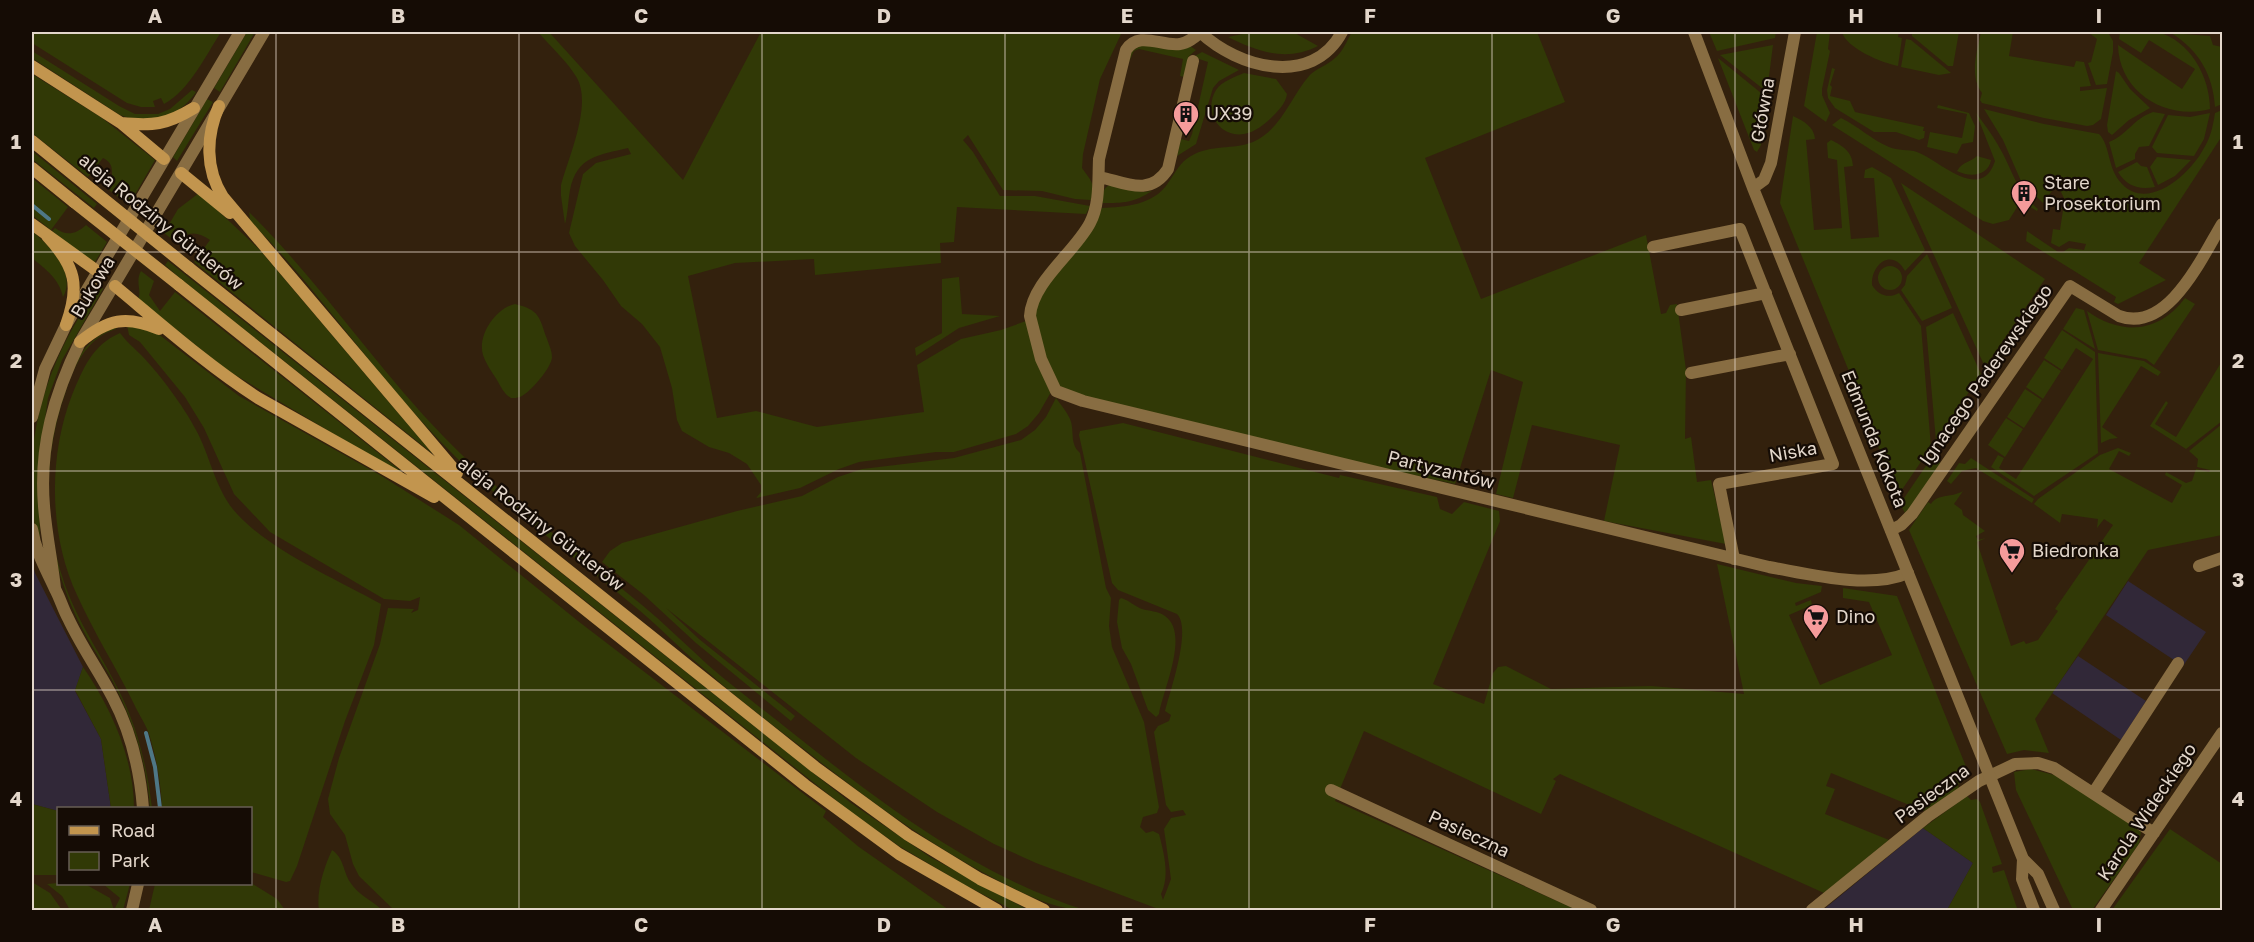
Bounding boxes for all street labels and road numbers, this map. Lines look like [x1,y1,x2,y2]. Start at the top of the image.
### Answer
street label: Główna [1746,76,1779,144]
street label: aleja Rodziny Gürtlerów [75,148,249,295]
street label: Bukowa [65,252,119,321]
street label: Ignacego Paderewskiego [1914,279,2056,469]
street label: Edmunda Kokota [1837,367,1913,511]
street label: Niska [1767,436,1818,466]
street label: Partyzantów [1385,445,1497,493]
street label: aleja Rodziny Gürtlerów [454,451,630,595]
street label: Karola Wideckiego [2092,738,2200,884]
street label: Pasieczna [1890,759,1973,828]
street label: Pasieczna [1425,805,1513,861]

